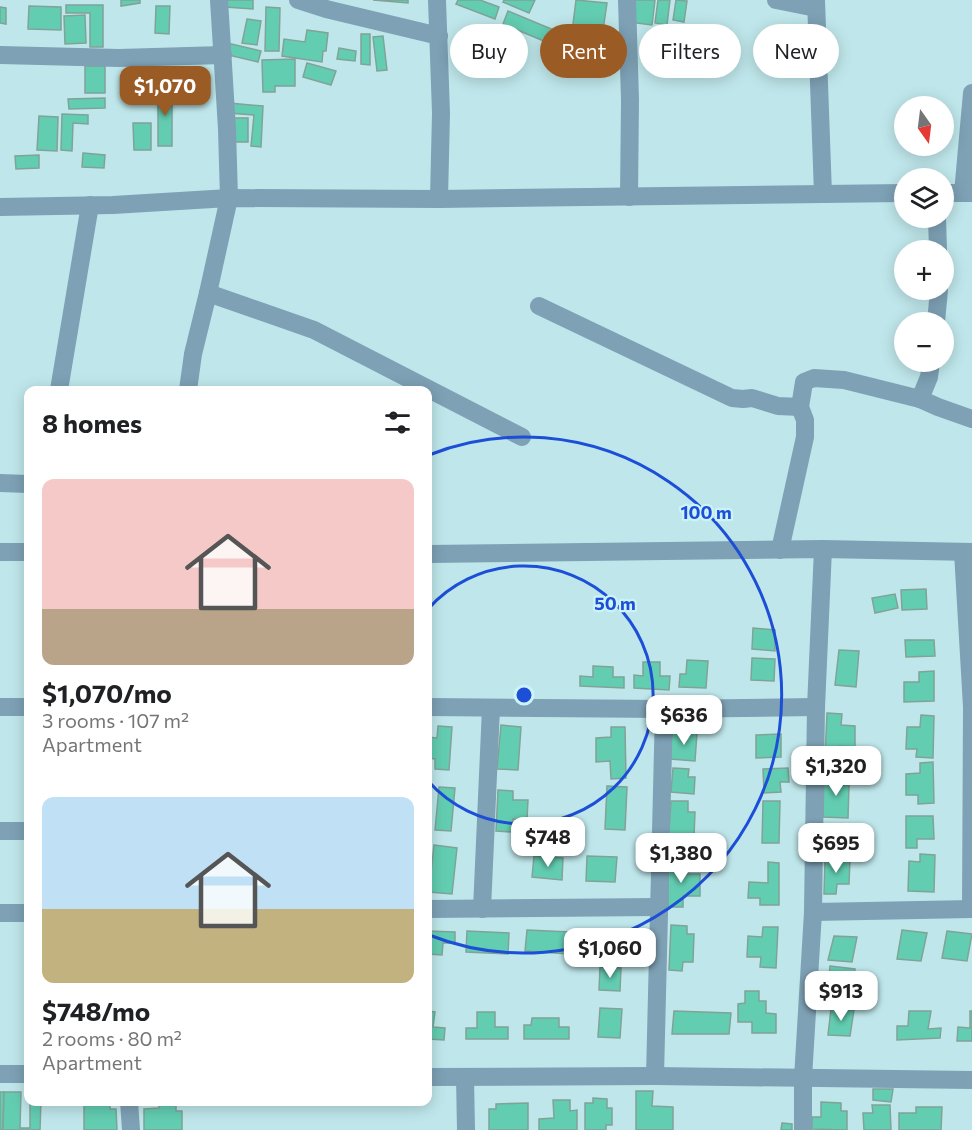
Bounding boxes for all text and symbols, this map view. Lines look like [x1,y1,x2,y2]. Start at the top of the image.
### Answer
chip: Buy [450,24,528,78]
chip: Rent [540,24,627,78]
chip: Filters [639,24,741,78]
chip: New [753,24,839,78]
pin: $1,070 [116,66,214,117]
text: $1,070 [134,73,196,97]
north arrow [894,96,954,156]
map controls [894,96,954,372]
button: layers [894,168,954,228]
button: + [894,240,954,300]
button: − [894,312,954,372]
icon: filters [381,406,414,439]
text: 8 homes [42,407,142,438]
text: 100 m [680,501,732,523]
icon: home [174,518,282,626]
text: 50 m [594,592,636,614]
text: $1,070/mo [42,677,172,708]
centre of rings [514,685,534,705]
pin: $636 [648,695,720,746]
text: $636 [660,702,708,726]
text: 3 rooms · 107 m² [42,708,189,732]
text: Apartment [42,732,142,756]
pin: $1,320 [787,746,885,797]
text: $1,320 [805,753,867,777]
pin: $748 [512,817,584,868]
pin: $695 [800,823,872,874]
text: $748 [525,824,571,848]
text: $695 [812,830,860,854]
pin: $1,380 [632,833,730,884]
icon: home [174,836,282,944]
text: $1,380 [650,840,712,864]
pin: $1,060 [561,928,659,979]
text: $1,060 [578,935,642,959]
pin: $913 [805,971,877,1022]
text: $913 [819,978,863,1002]
text: $748/mo [42,995,150,1026]
text: 2 rooms · 80 m² [42,1026,182,1050]
text: Apartment [42,1050,142,1074]

